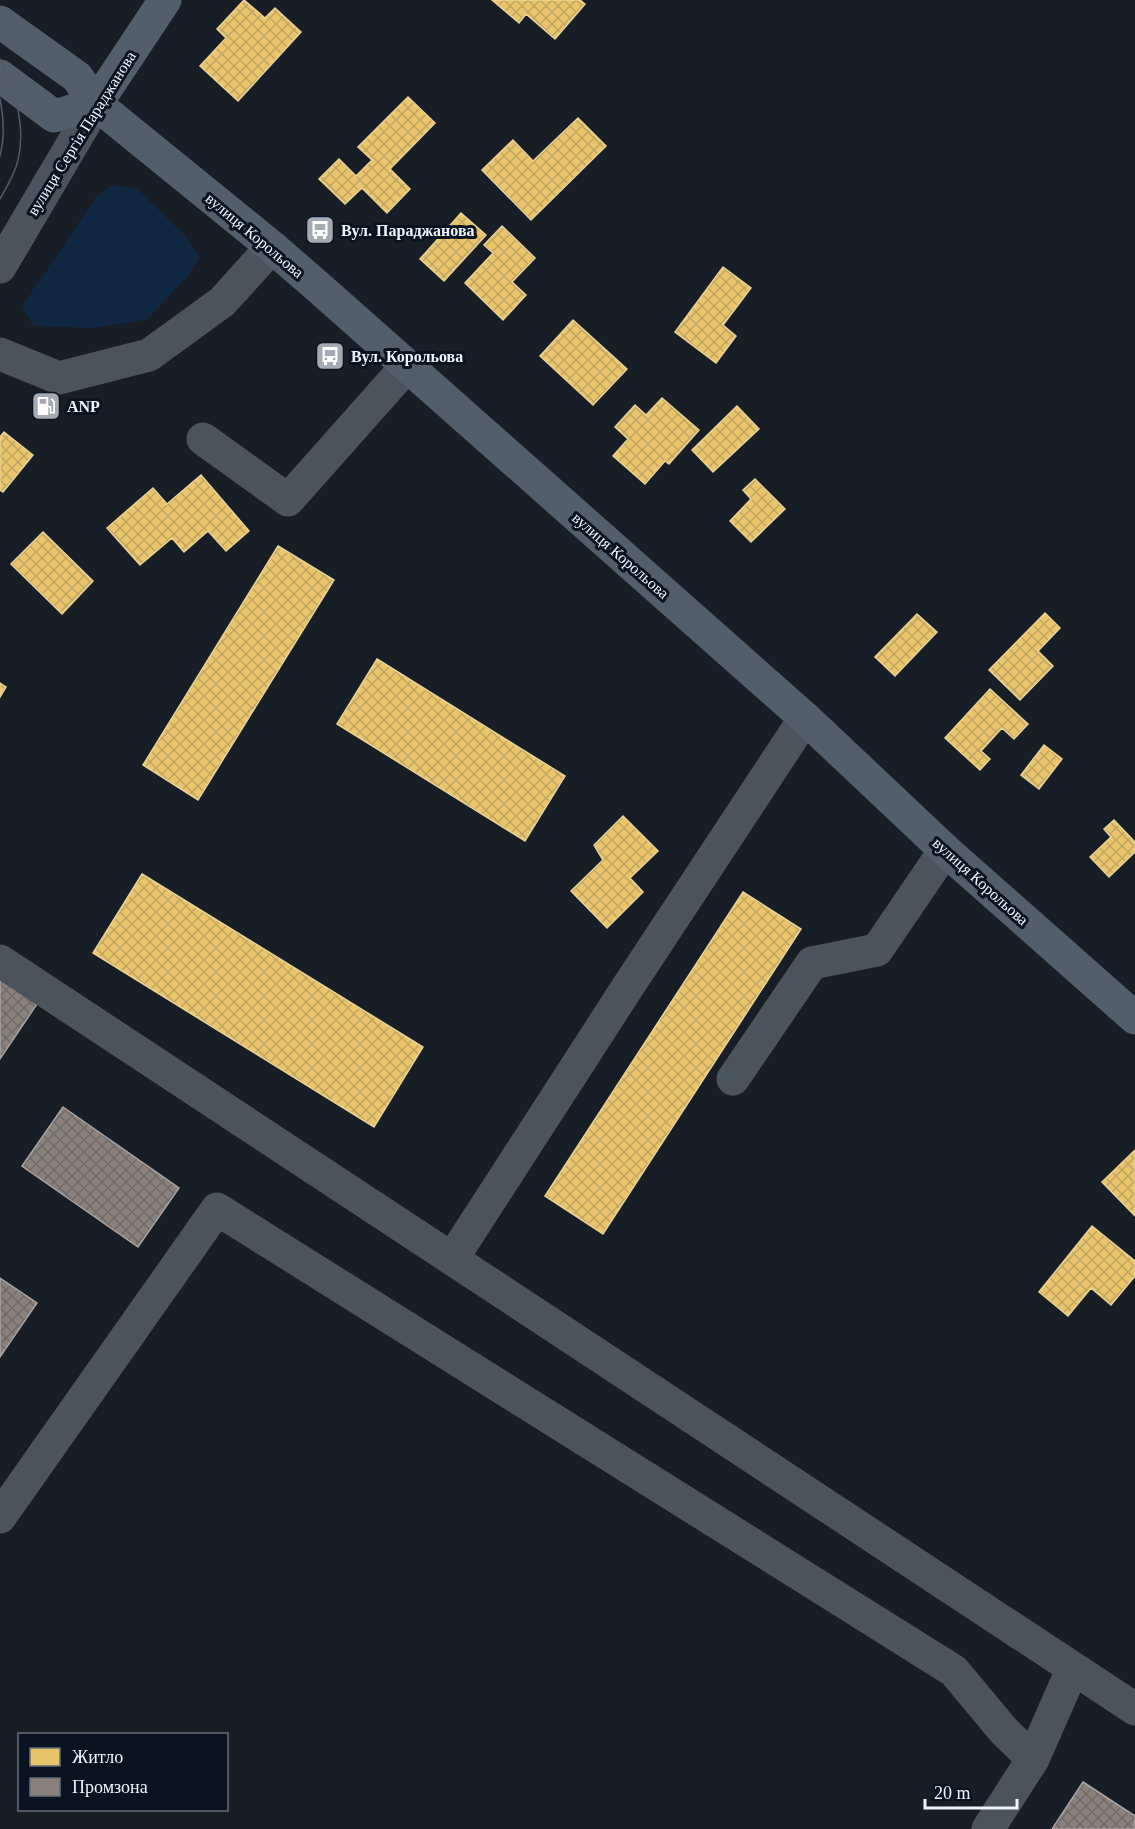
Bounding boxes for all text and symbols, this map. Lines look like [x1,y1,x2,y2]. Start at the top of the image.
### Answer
street label: вулиця Сергія Параджанова [24,48,140,219]
street label: вулиця Корольова [202,190,307,282]
bus stop icon: Вул. Параджанова [304,214,336,246]
place label: Вул. Параджанова [341,222,475,240]
bus stop icon: Вул. Корольова [314,340,346,372]
place label: Вул. Корольова [351,348,463,366]
fuel station icon: ANP [30,390,62,422]
place label: ANP [67,398,100,415]
street label: вулиця Корольова [568,509,672,603]
street label: вулиця Корольова [929,834,1032,929]
legend [18,1733,228,1811]
text: Житло [72,1747,123,1767]
scale bar [925,1772,1016,1810]
text: Промзона [72,1777,148,1797]
text: 20 m [934,1783,971,1803]

